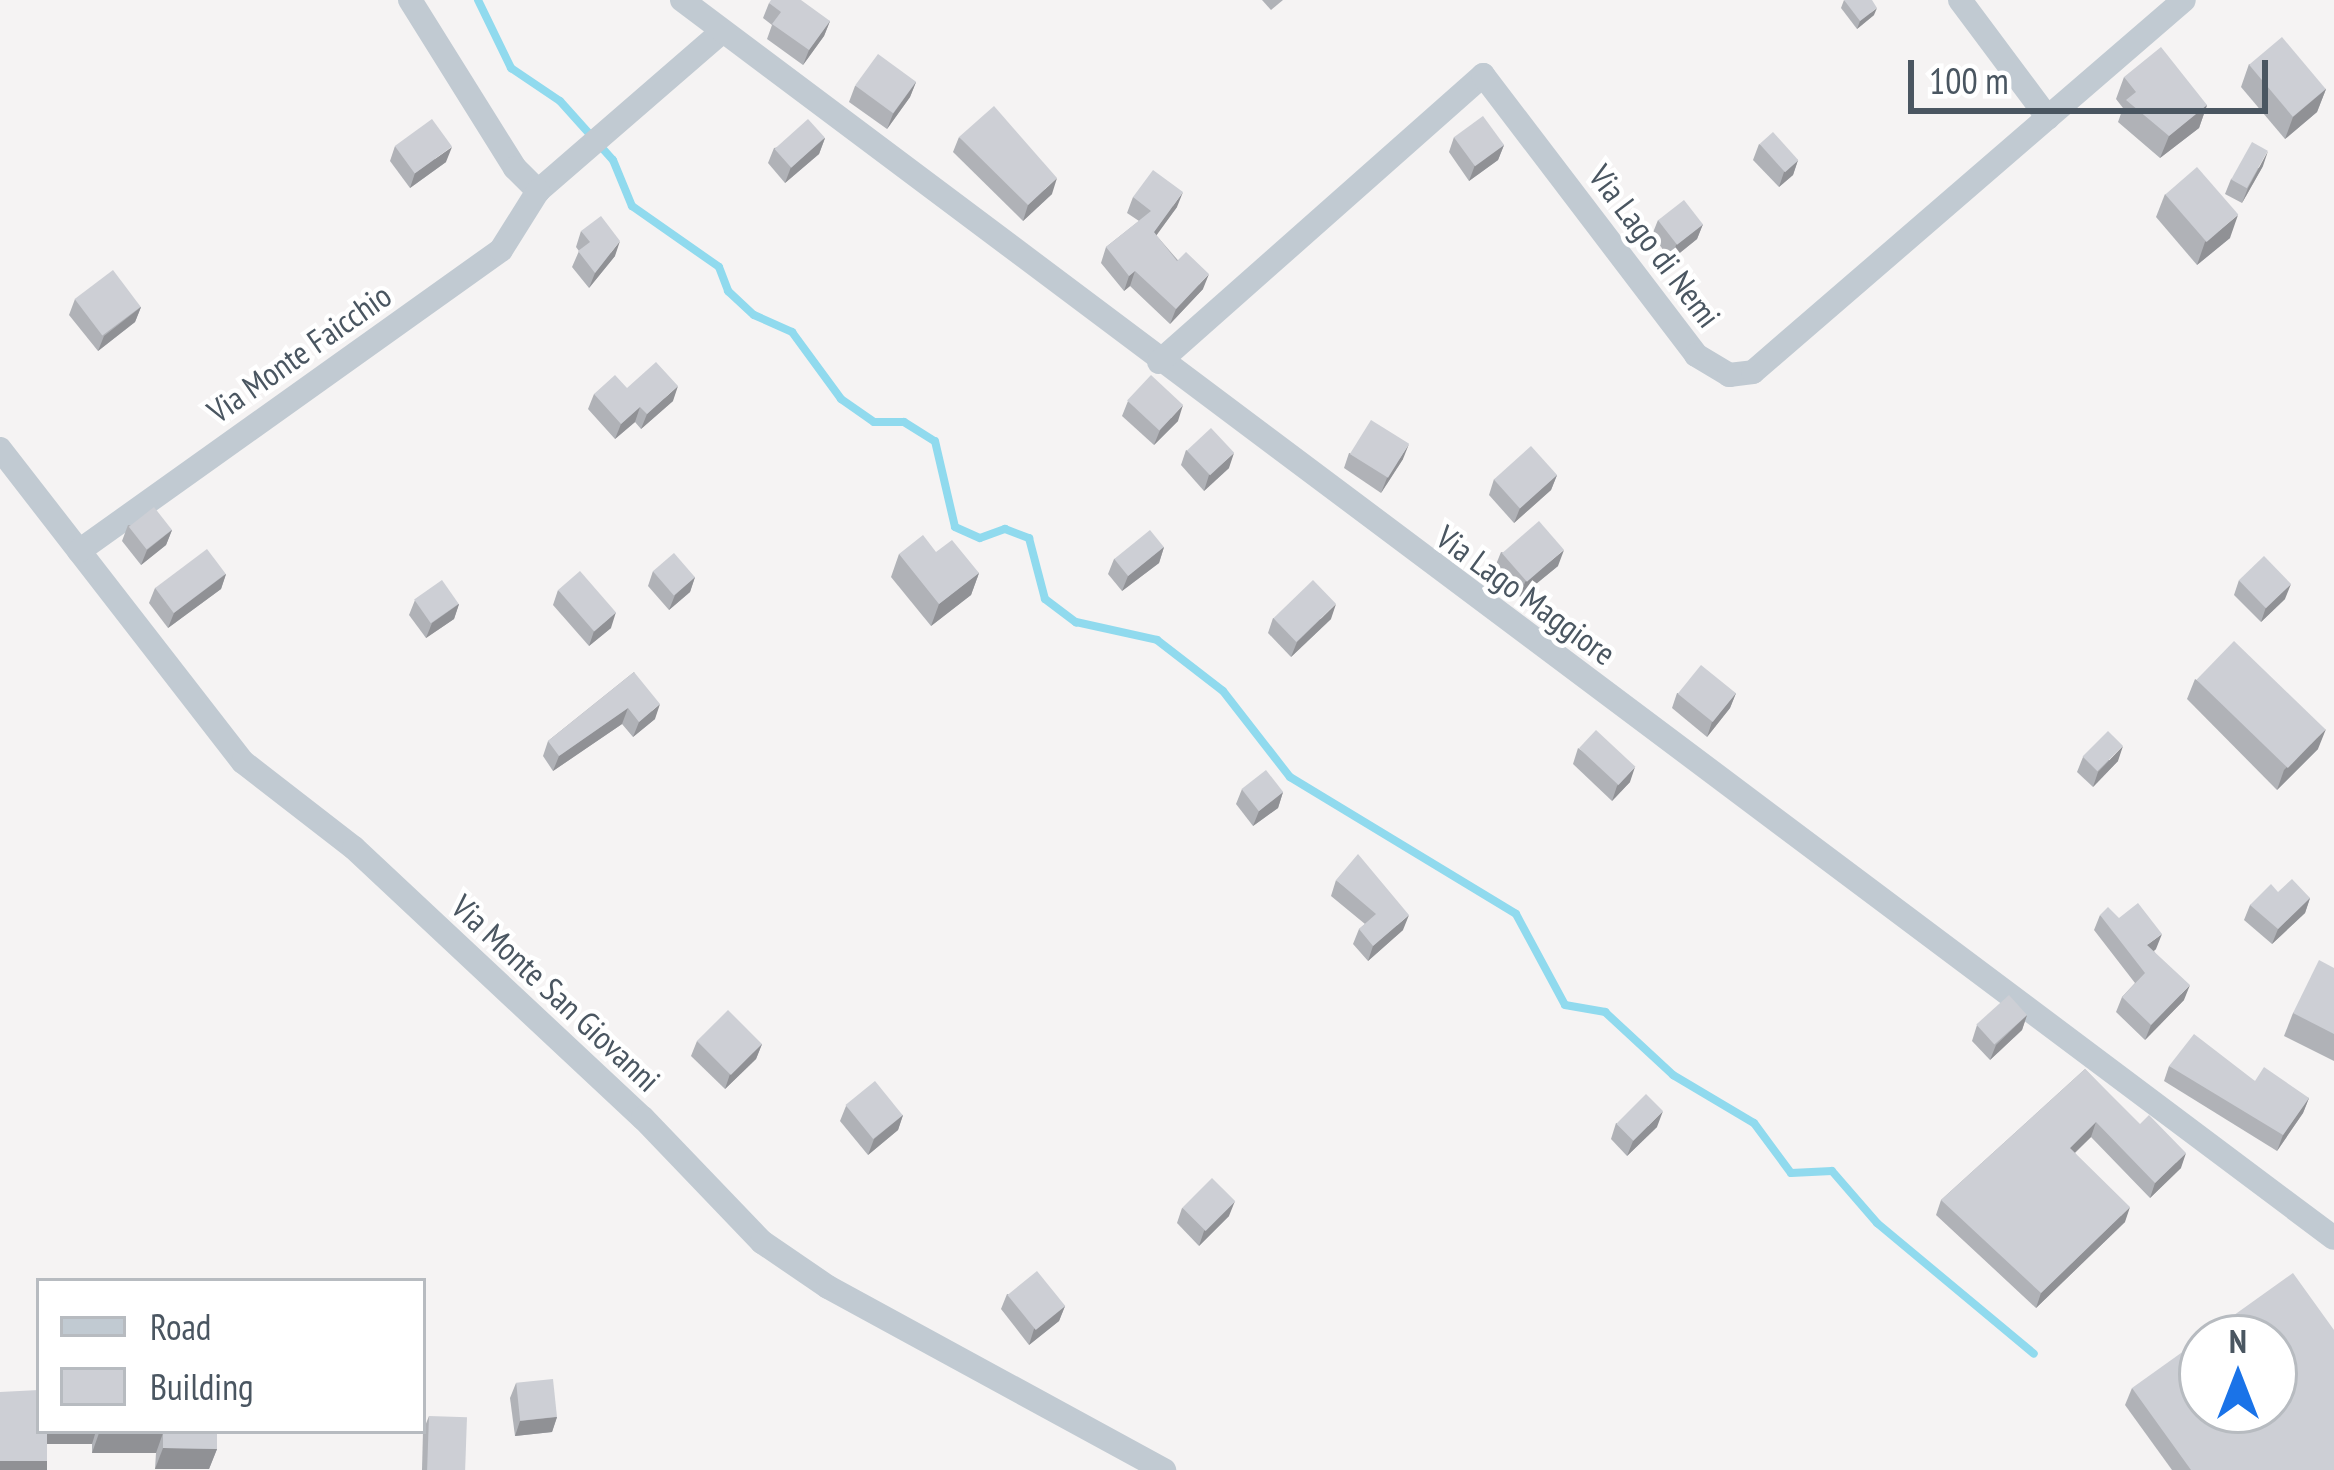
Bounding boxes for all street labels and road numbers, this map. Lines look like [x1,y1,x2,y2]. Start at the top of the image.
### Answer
street label: Via Lago di Nemi [1581,157,1729,335]
street label: Via Monte Faicchio [200,275,398,431]
street label: Via Lago Maggiore [1429,517,1623,673]
street label: Via Monte San Giovanni [444,886,668,1100]

